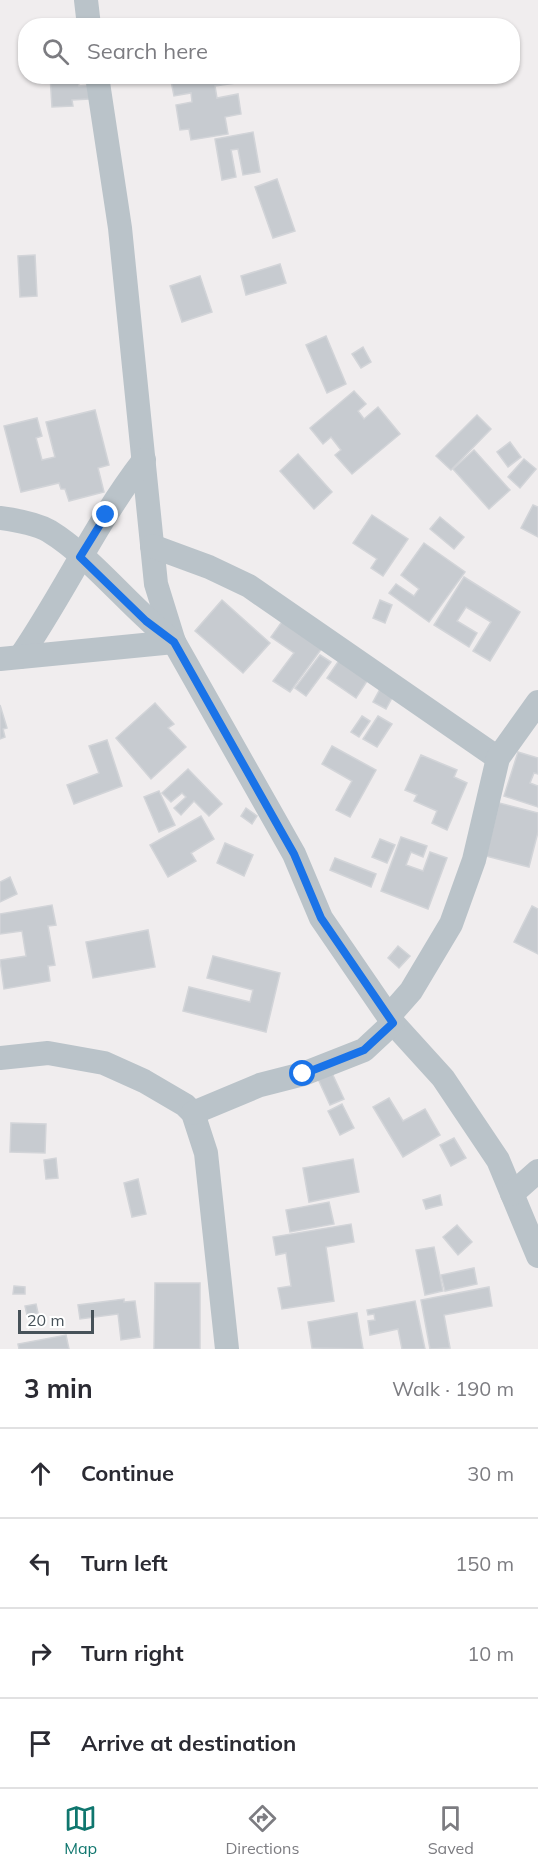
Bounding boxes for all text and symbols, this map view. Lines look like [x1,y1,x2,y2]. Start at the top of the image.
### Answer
search box [18,18,520,84]
icon: search [39,35,72,68]
text: Search here [87,37,208,65]
route end [92,501,118,527]
route start [289,1060,315,1086]
scale bar [18,1307,94,1334]
text: 20 m [27,1310,64,1330]
text: 3 min [24,1372,93,1405]
text: Walk · 190 m [392,1376,514,1401]
icon: ahead [24,1457,57,1490]
text: Continue [81,1459,174,1487]
text: 30 m [467,1461,514,1486]
icon: left [24,1547,57,1580]
text: Turn left [81,1549,168,1577]
text: 150 m [455,1551,514,1576]
icon: right [24,1637,57,1670]
text: Turn right [81,1639,184,1667]
text: 10 m [467,1641,514,1666]
icon: arrive [24,1727,57,1760]
text: Arrive at destination [81,1729,296,1757]
tab: Map [64,1802,97,1858]
tab: Directions [225,1802,299,1858]
tab: Saved [428,1802,474,1858]

